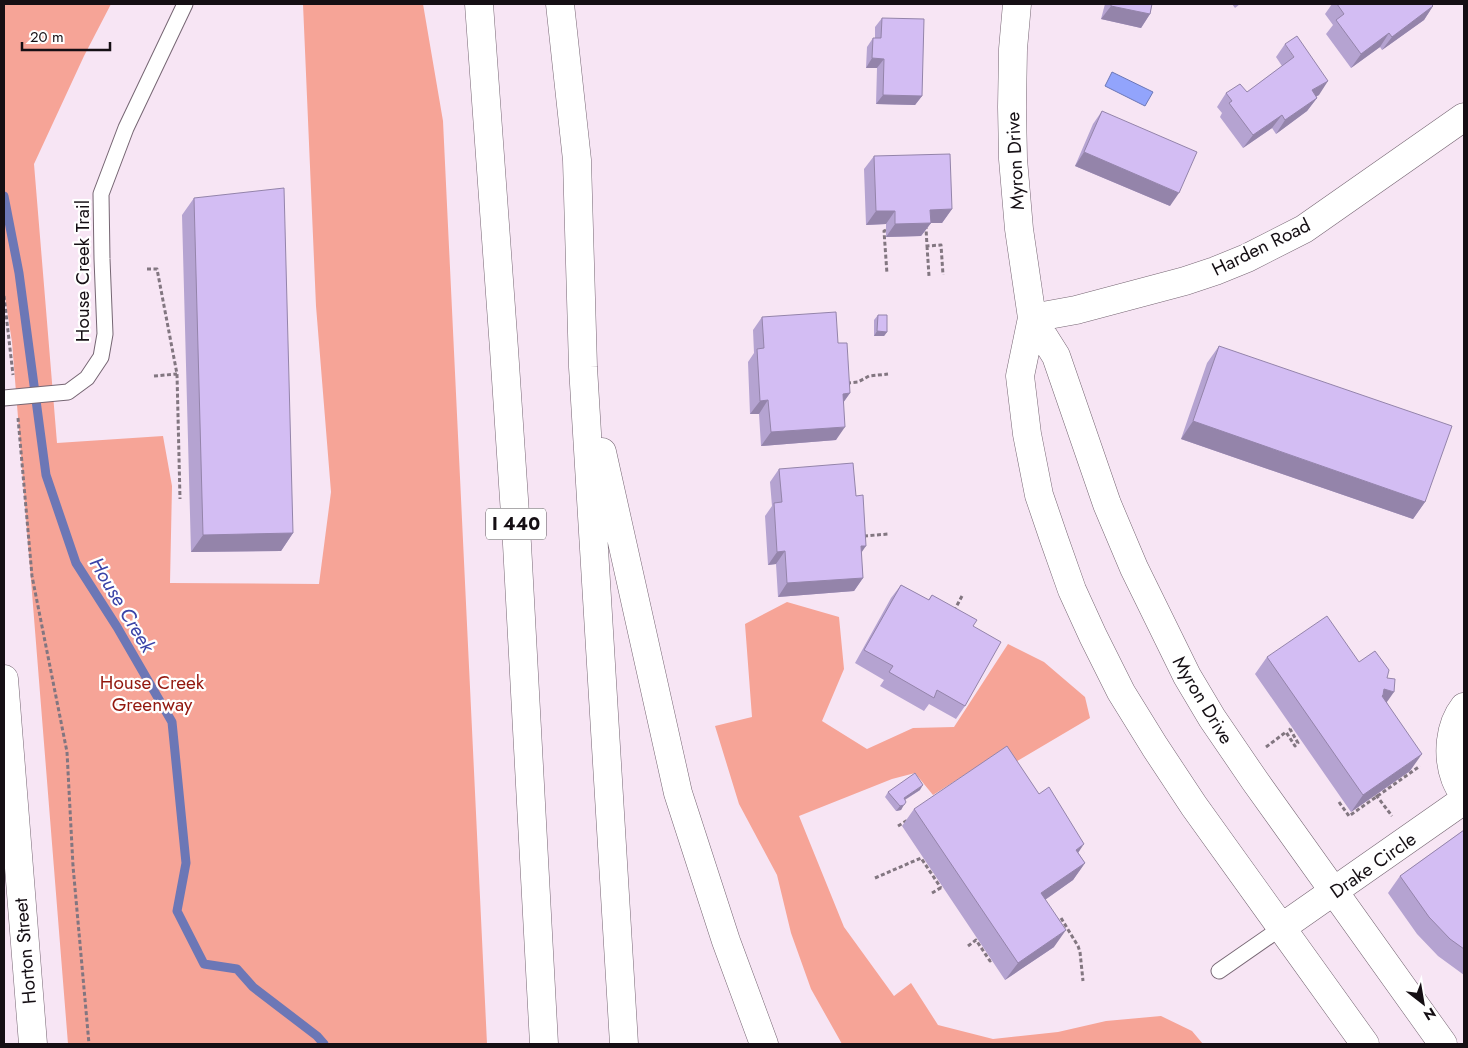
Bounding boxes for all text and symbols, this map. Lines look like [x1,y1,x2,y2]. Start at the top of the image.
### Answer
scale bar [22,20,110,52]
text: 20 m [30,26,64,48]
street label: Myron Drive [999,111,1031,211]
street label: House Creek Trail [69,200,96,342]
street label: Harden Road [1207,212,1315,282]
road number: I 440 [486,508,546,540]
water label: House Creek [82,552,163,659]
street label: Myron Drive [1166,651,1240,749]
park label: House Creek Greenway [100,669,205,718]
street label: Drake Circle [1324,825,1422,905]
street label: Horton Street [7,896,43,1005]
north arrow [1398,978,1448,1028]
text: N [1420,1003,1440,1026]

